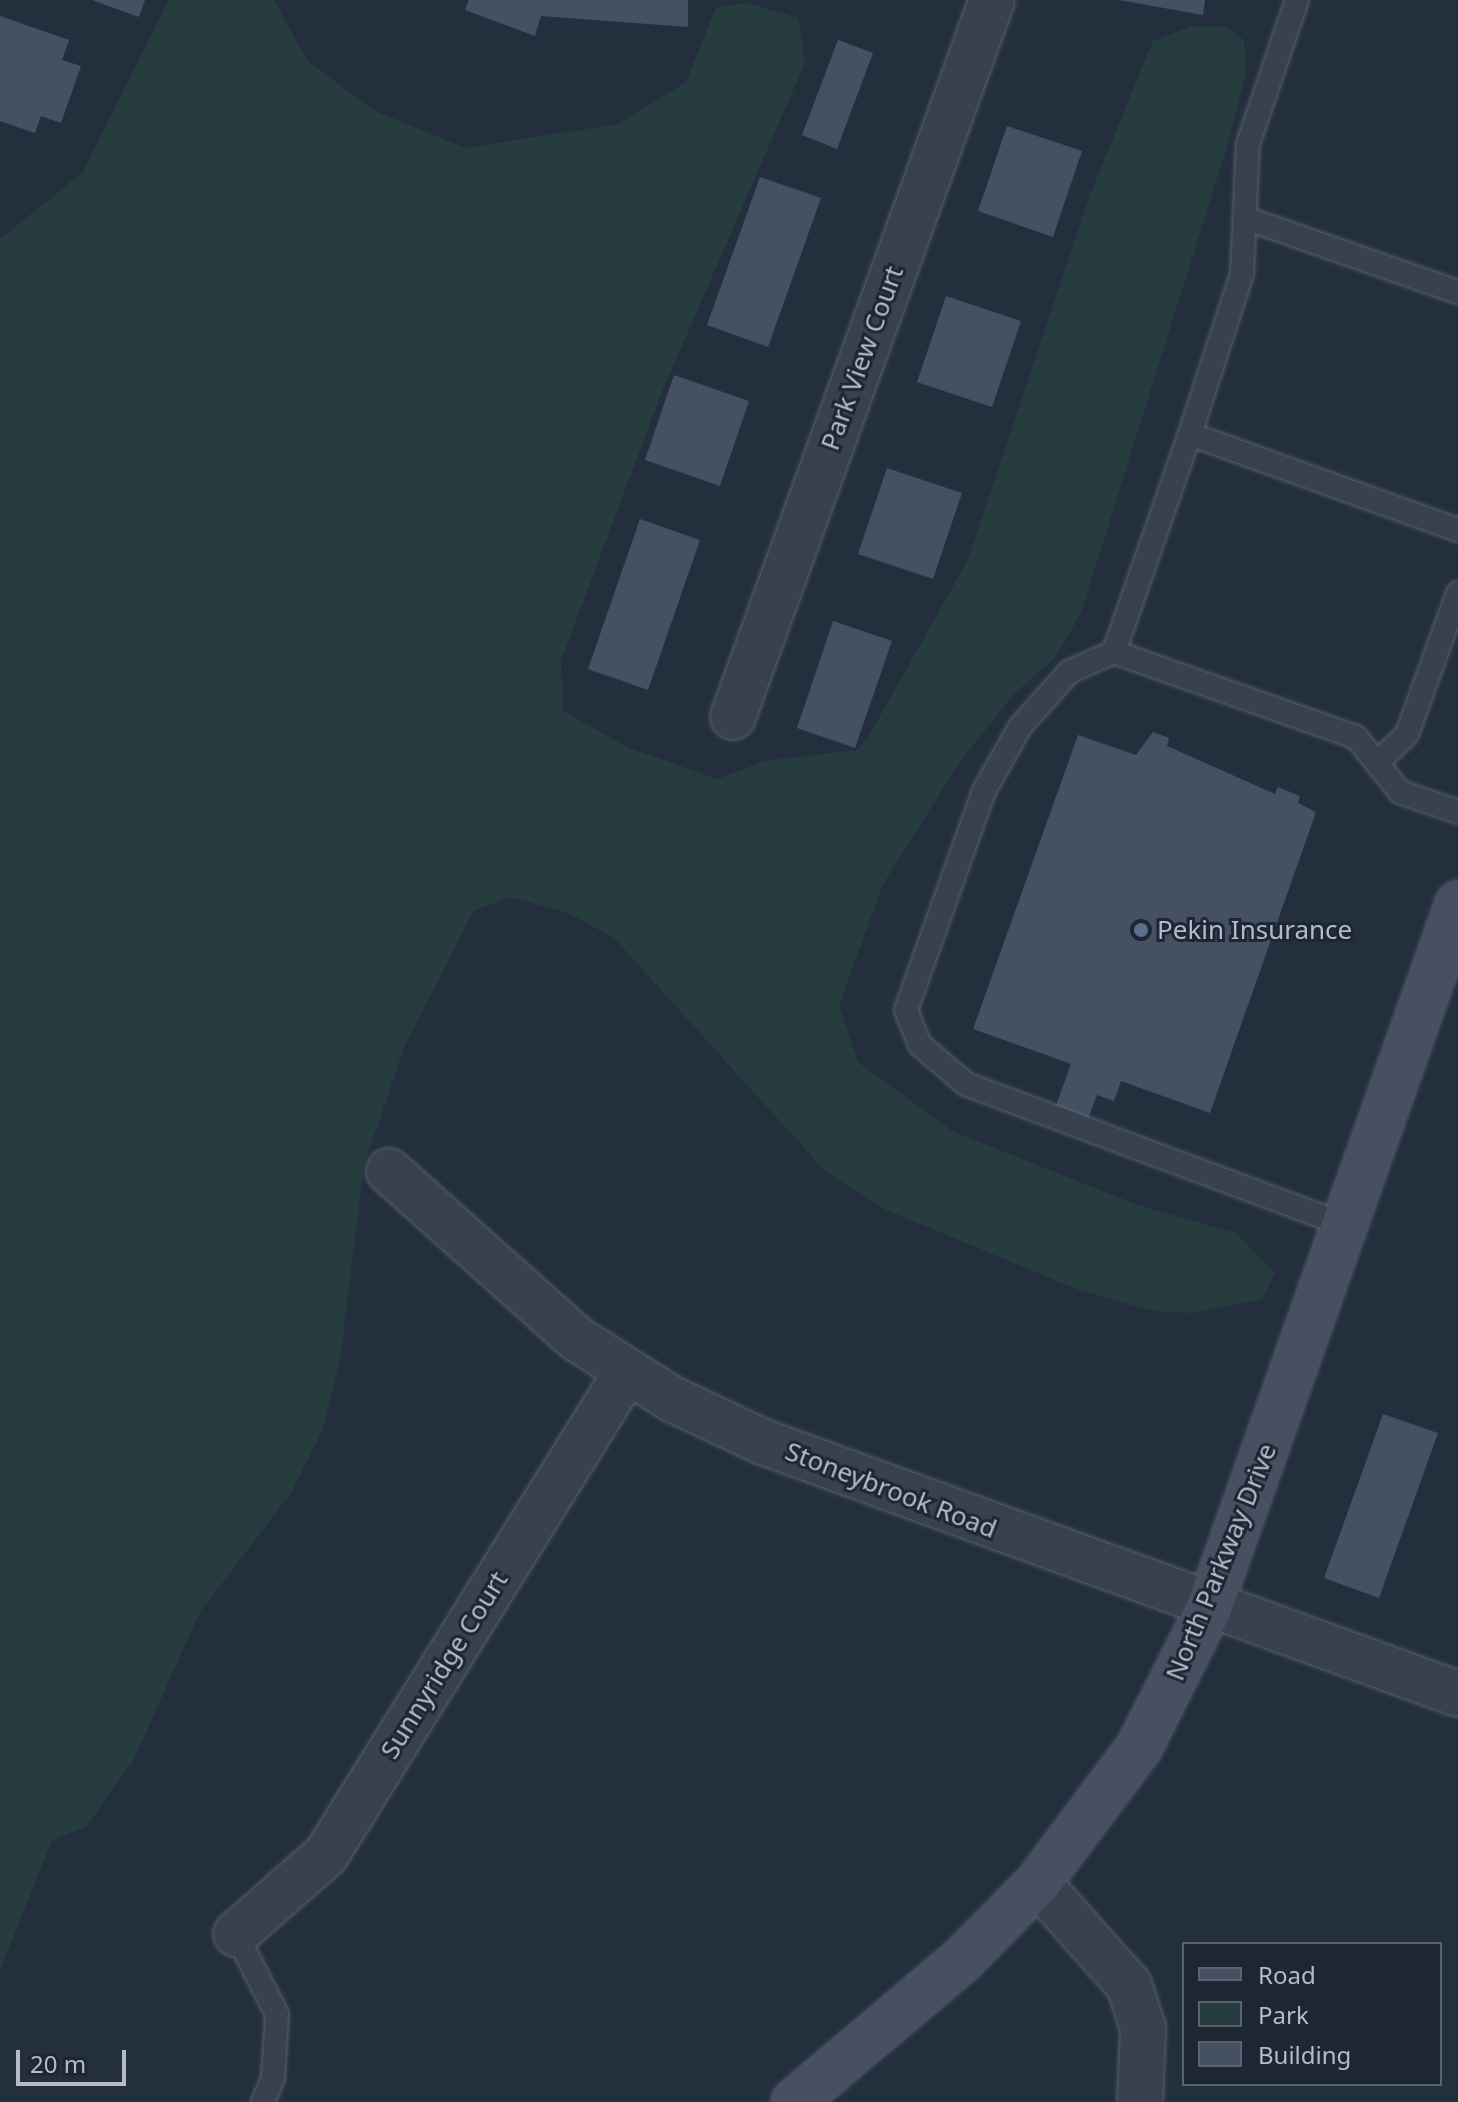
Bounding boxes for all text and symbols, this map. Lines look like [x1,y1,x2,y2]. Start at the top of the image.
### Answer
street label: Park View Court [814,262,910,454]
place label: Pekin Insurance [1157,914,1352,946]
marker: Pekin Insurance [1132,921,1150,939]
street label: Stoneybrook Road [781,1435,1001,1545]
street label: North Parkway Drive [1159,1439,1283,1685]
street label: Sunnyridge Court [374,1566,514,1764]
legend [1182,1942,1442,2086]
text: Road [1258,1958,1316,1991]
text: Park [1258,1998,1309,2031]
scale bar [20,2034,130,2084]
text: Building [1258,2038,1351,2071]
text: 20 m [30,2047,86,2080]

